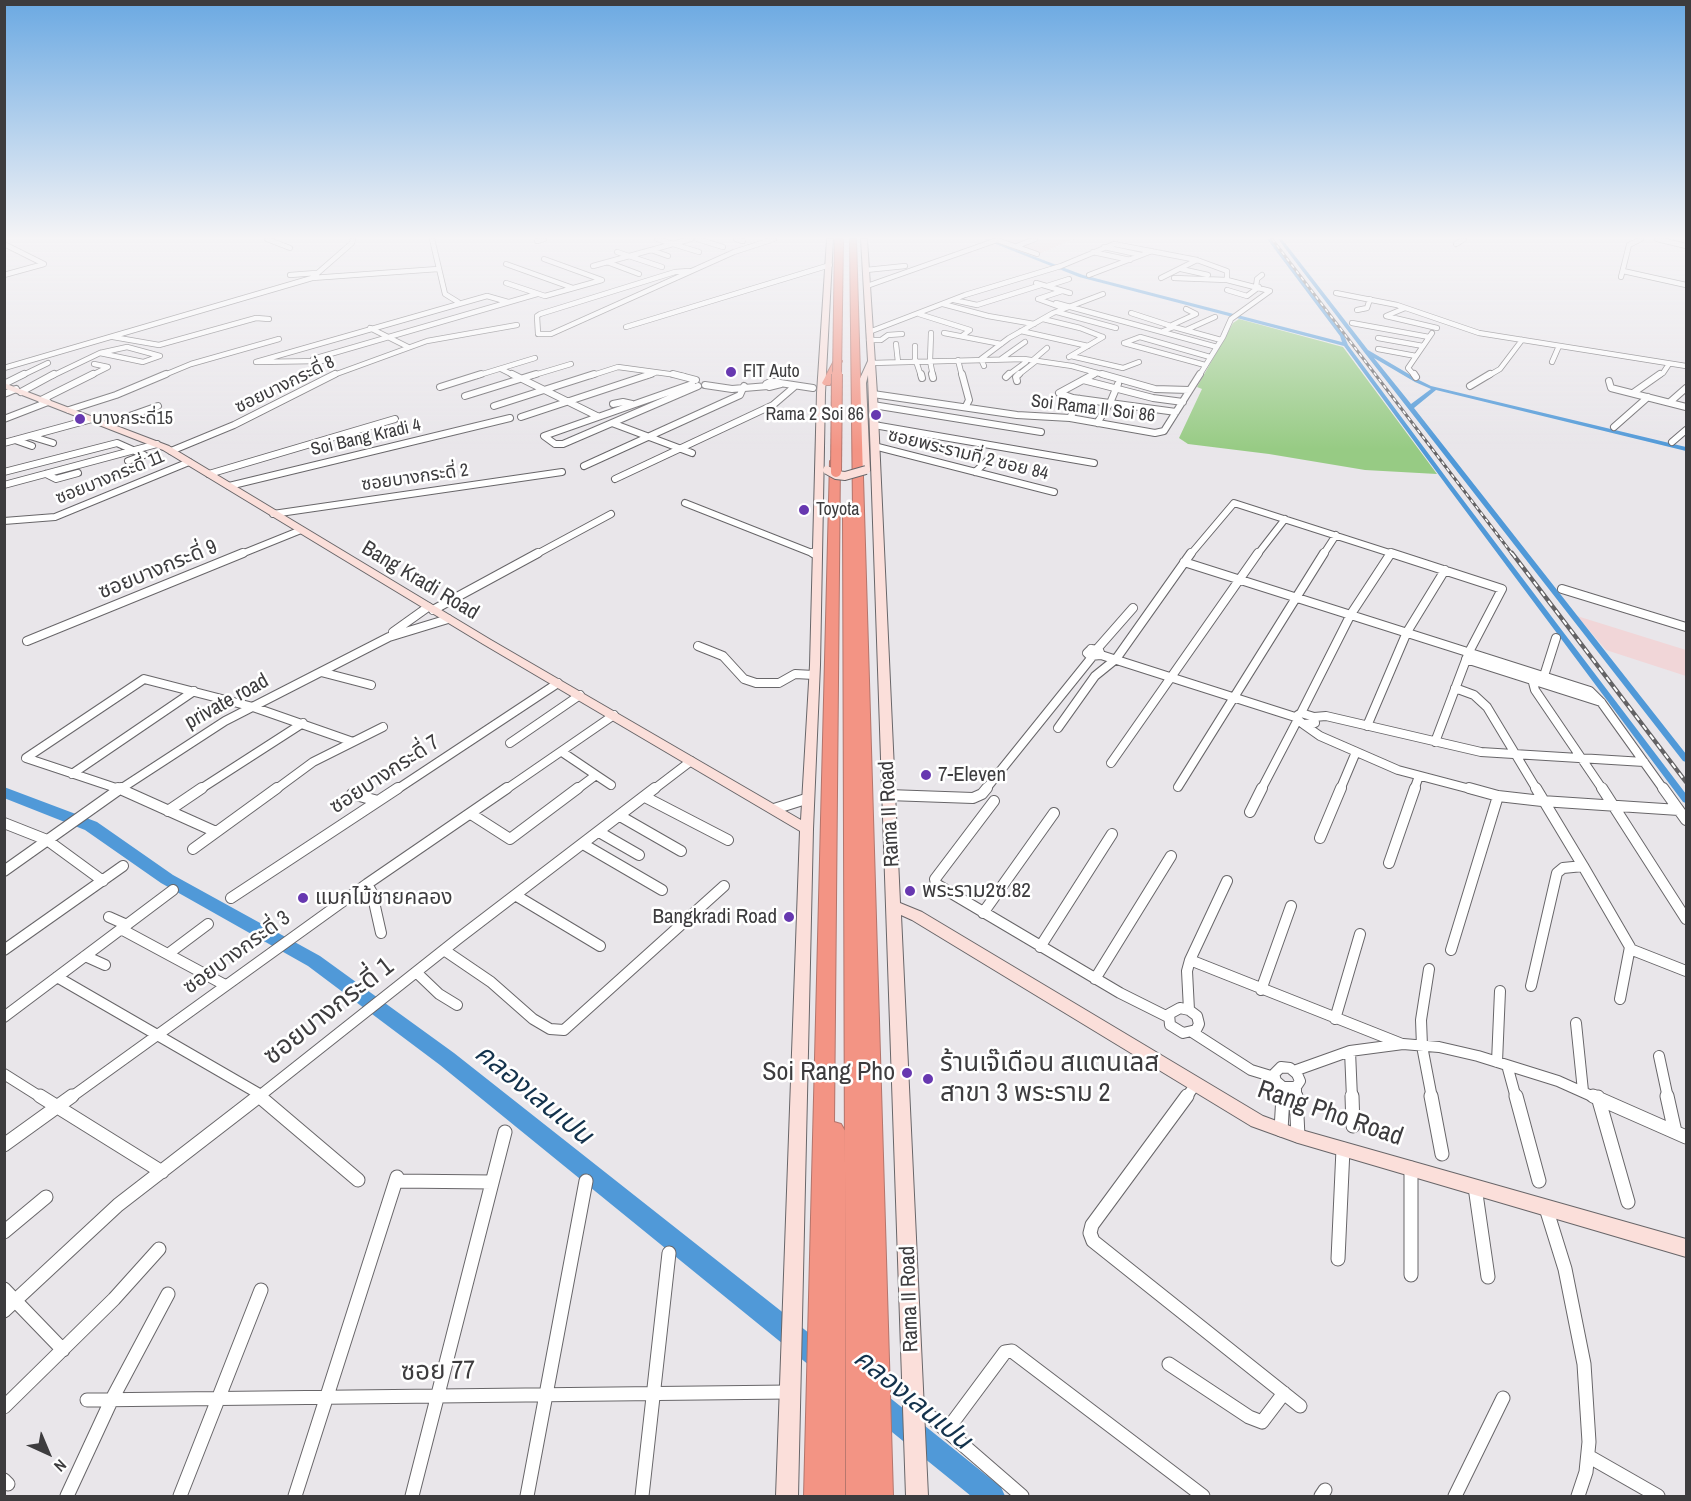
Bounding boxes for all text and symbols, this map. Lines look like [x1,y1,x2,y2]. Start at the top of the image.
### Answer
street label: ซอยบางกระดี่ 8 [232,352,338,418]
place label: FIT Auto [743,361,800,383]
marker: FIT Auto [724,365,738,379]
street label: Soi Rama II Soi 86 [1030,391,1156,427]
place label: Rama 2 Soi 86 [766,404,864,426]
place label: บางกระดี่15 [92,408,173,430]
marker: Rama 2 Soi 86 [869,408,883,422]
marker: บางกระดี่15 [73,412,87,426]
street label: Soi Bang Kradi 4 [309,415,423,461]
street label: ซอยพระรามที่ 2 ซอย 84 [886,425,1050,485]
street label: ซอยบางกระดี่ 11 [53,446,167,510]
street label: ซอยบางกระดี่ 2 [360,460,470,496]
place label: Toyota [816,499,859,521]
marker: Toyota [797,503,811,517]
street label: ซอยบางกระดี่ 9 [95,535,221,605]
street label: Bang Kradi Road [357,536,483,626]
street label: private road [181,669,273,735]
street label: ซอยบางกระดี่ 7 [325,730,445,820]
street label: Rama II Road [875,760,905,868]
place label: 7-Eleven [938,762,1006,788]
marker: 7-Eleven [919,768,933,782]
place label: พระราม2ซ.82 [922,878,1031,904]
marker: พระราม2ซ.82 [903,884,917,898]
place label: แมกไม้ชายคลอง [315,885,452,911]
marker: แมกไม้ชายคลอง [296,891,310,905]
place label: Bangkradi Road [653,904,777,930]
street label: ซอยบางกระดี่ 3 [179,906,295,1000]
marker: Bangkradi Road [782,910,796,924]
street label: ซอยบางกระดี่ 1 [258,952,400,1072]
water label: คลองเลนเปน [468,1038,598,1152]
place label: ร้านเจ๊เดือน สแตนเลส สาขา 3 พระราม 2 [940,1048,1159,1110]
place label: Soi Rang Pho [762,1057,895,1089]
marker: Soi Rang Pho [900,1066,914,1080]
marker: ร้านเจ๊เดือน สแตนเลส สาขา 3 พระราม 2 [921,1072,935,1086]
street label: Rang Pho Road [1253,1075,1407,1153]
street label: Rama II Road [896,1245,924,1353]
water label: คลองเลนเปน [847,1343,977,1457]
street label: ซอย 77 [401,1356,475,1388]
north arrow [18,1423,78,1483]
text: N [49,1455,72,1477]

